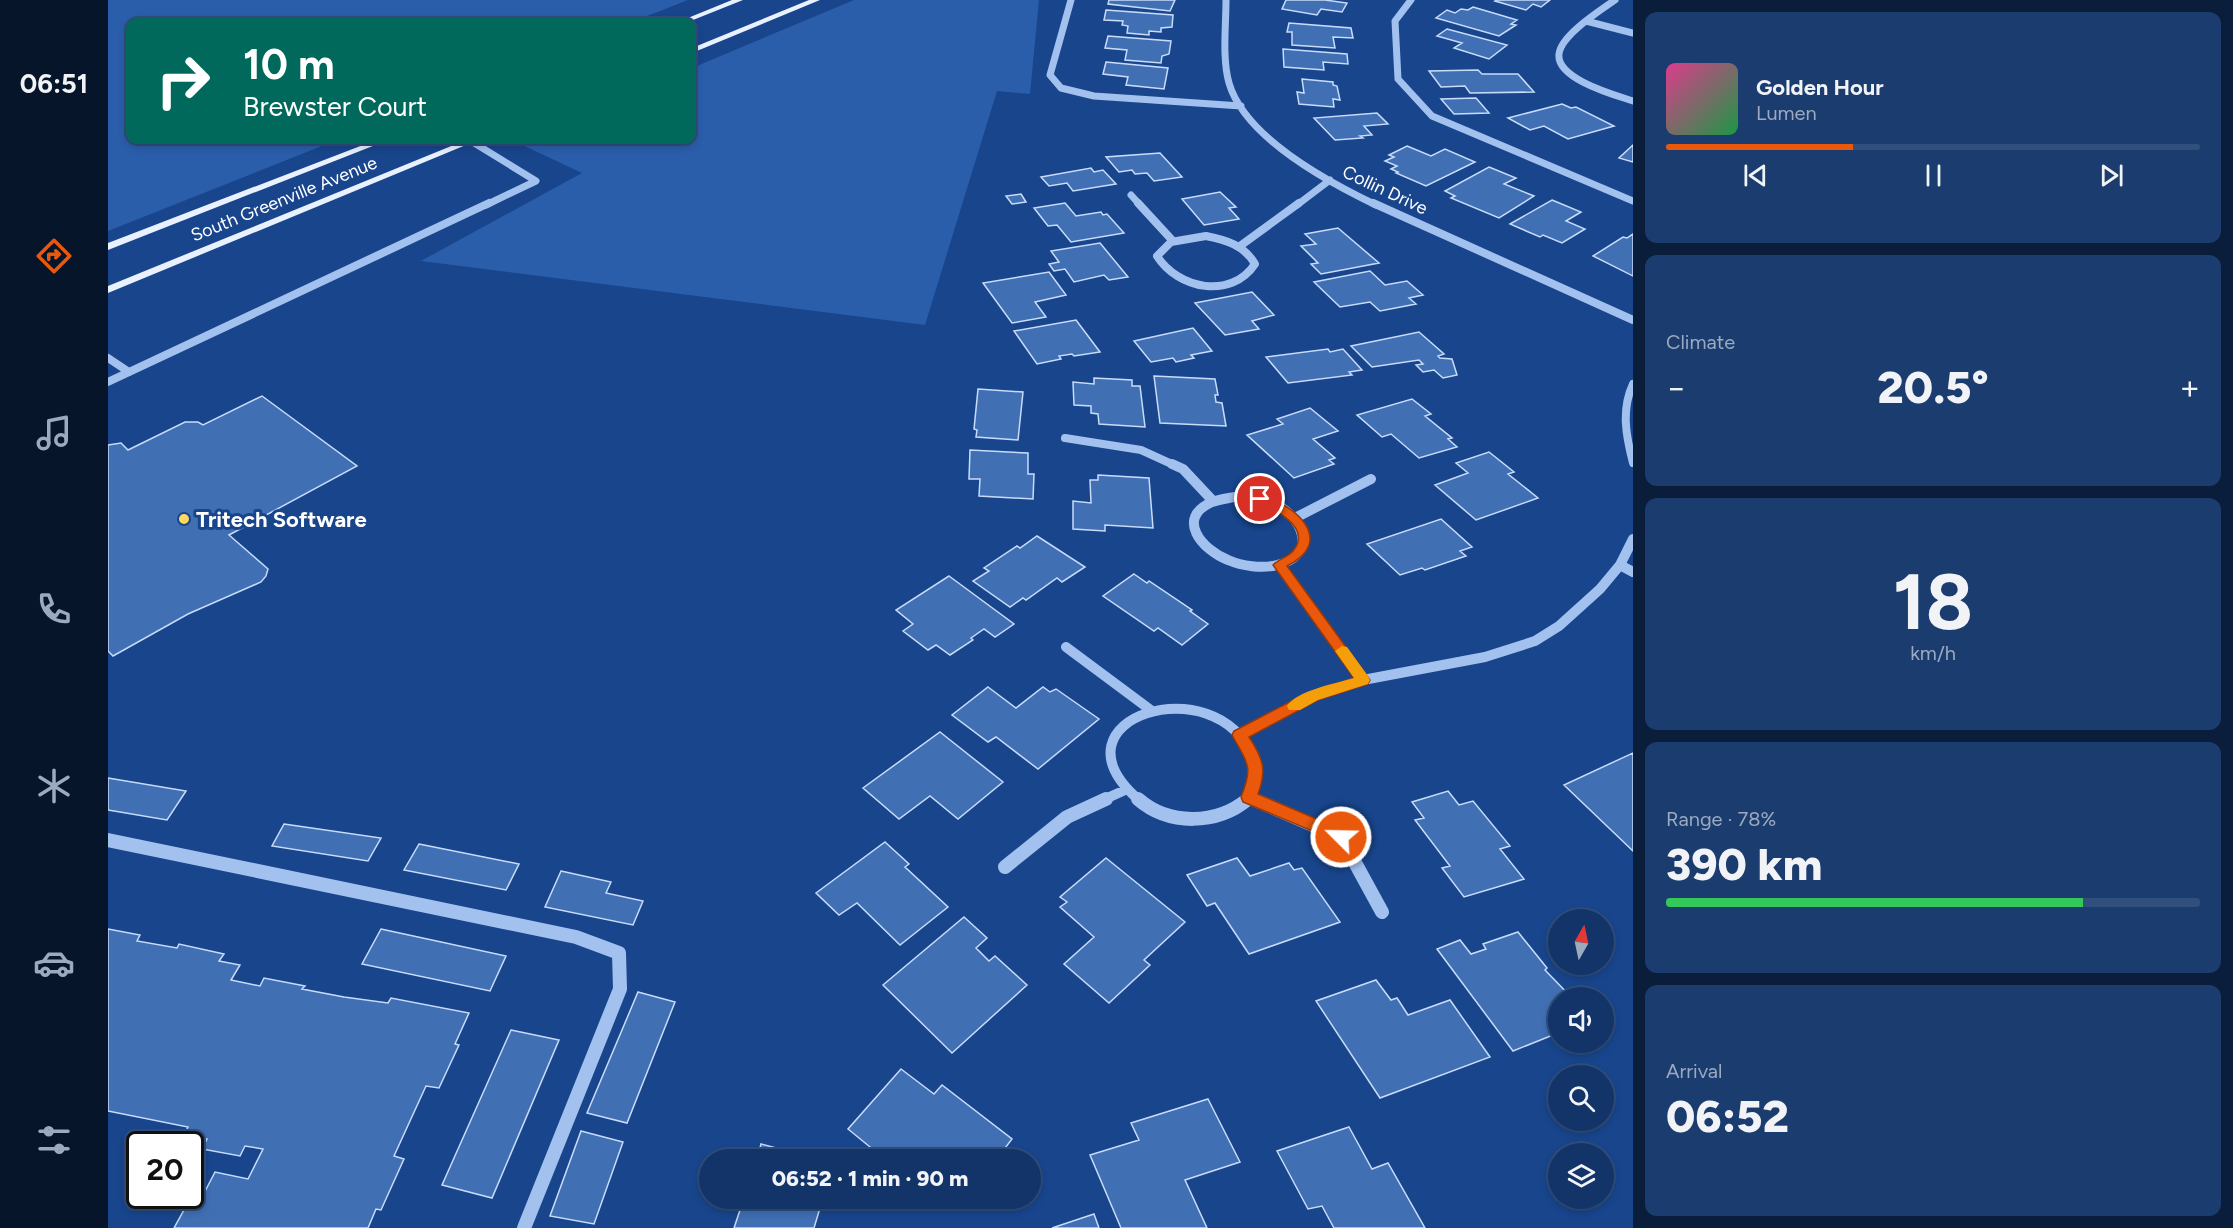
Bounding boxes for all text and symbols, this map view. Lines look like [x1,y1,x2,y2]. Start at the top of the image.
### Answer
text: 10 m [243,39,335,90]
icon: right [144,42,222,120]
text: 06:51 [20,67,88,100]
text: Golden Hour [1756,74,1884,101]
text: Brewster Court [243,90,427,123]
text: Lumen [1756,101,1817,125]
street label: South Greenville Avenue [188,152,380,246]
icon: previous [1739,159,1772,192]
icon: pause [1917,159,1950,192]
icon: next [2095,159,2128,192]
street label: Collin Drive [1339,161,1431,219]
icon: directions [33,235,75,277]
text: Climate [1666,330,1735,354]
text: 20.5° [1877,360,1989,414]
text: − [1666,368,1687,407]
text: + [2179,368,2200,407]
icon: music [33,412,75,454]
pin [1234,473,1285,524]
icon: arrive [1243,482,1276,515]
place label: Tritech Software [196,506,367,533]
marker: Tritech Software [177,512,191,526]
text: 18 [1893,555,1973,649]
icon: phone [33,588,75,630]
text: km/h [1910,641,1956,665]
icon: climate [33,765,75,807]
position arrow [1309,805,1373,869]
text: Range · 78% [1666,807,1776,831]
text: 390 km [1666,837,1822,891]
north arrow [1548,909,1614,975]
map controls [1548,909,1614,1209]
icon: car [33,942,75,984]
button: sound [1548,987,1614,1053]
text: Arrival [1666,1059,1722,1083]
button: search [1548,1065,1614,1131]
text: 06:52 [1666,1089,1789,1143]
icon: filters [33,1119,75,1161]
speed limit sign: 20 [126,1131,204,1209]
button: layers [1548,1143,1614,1209]
text: 06:52 · 1 min · 90 m [772,1165,968,1192]

